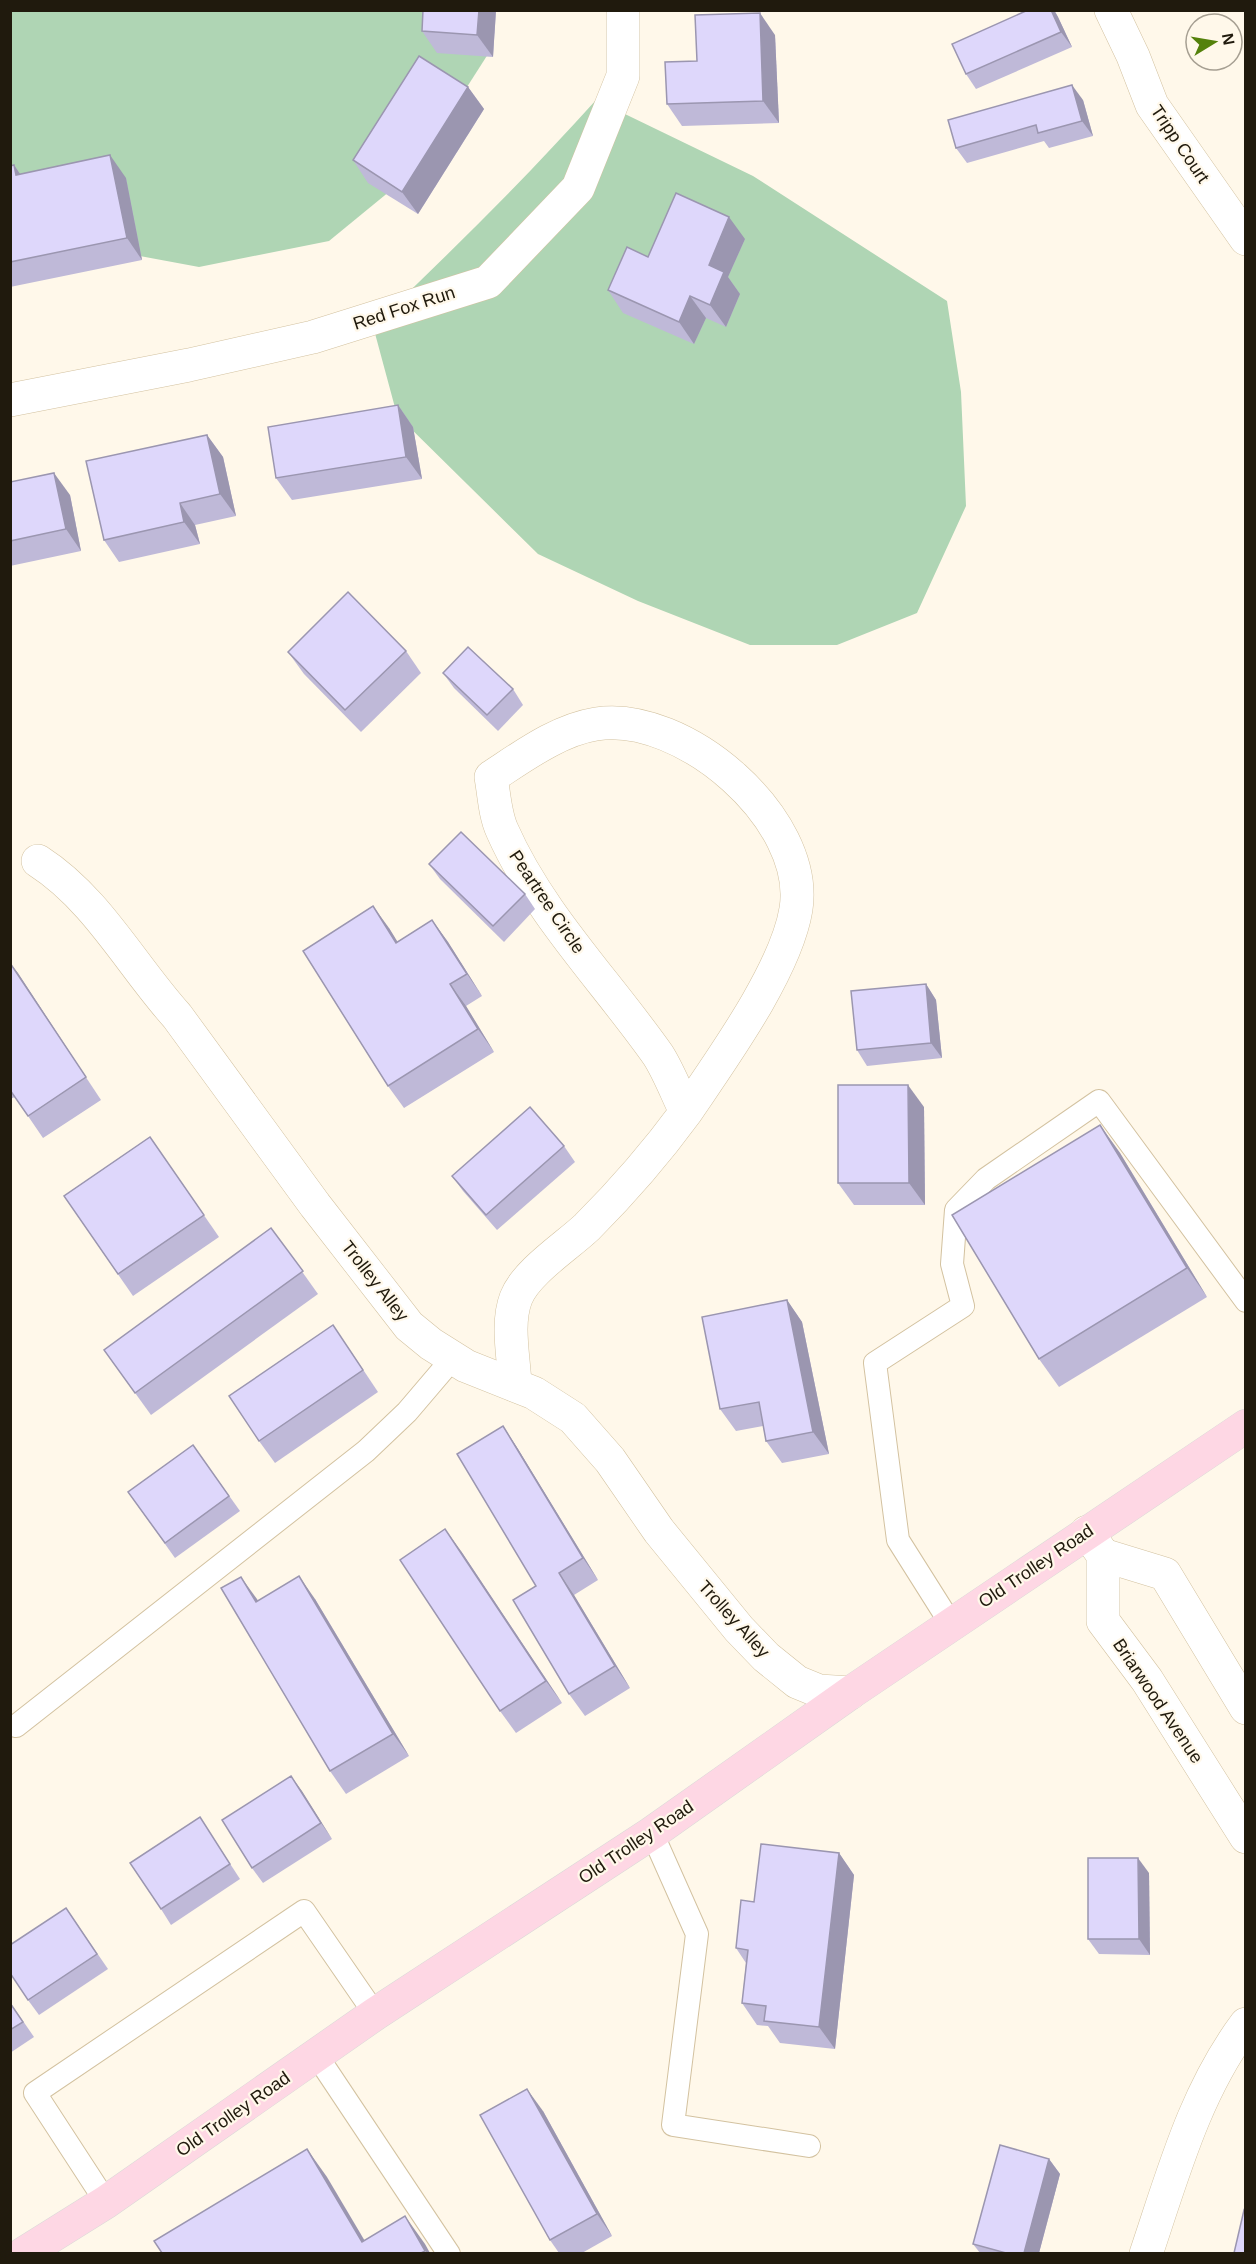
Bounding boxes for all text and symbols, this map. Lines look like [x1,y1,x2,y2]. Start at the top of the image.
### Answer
north arrow [1184,12,1244,72]
text: N [1219,32,1238,47]
street label: Tripp Court [1147,101,1213,187]
street label: Red Fox Run [350,282,458,334]
street label: Peartree Circle [505,847,589,957]
street label: Trolley Alley [337,1237,413,1325]
street label: Old Trolley Road [975,1520,1097,1612]
street label: Trolley Alley [694,1576,774,1662]
street label: Briarwood Avenue [1109,1635,1207,1767]
street label: Old Trolley Road [575,1796,697,1888]
street label: Old Trolley Road [172,2067,294,2161]

